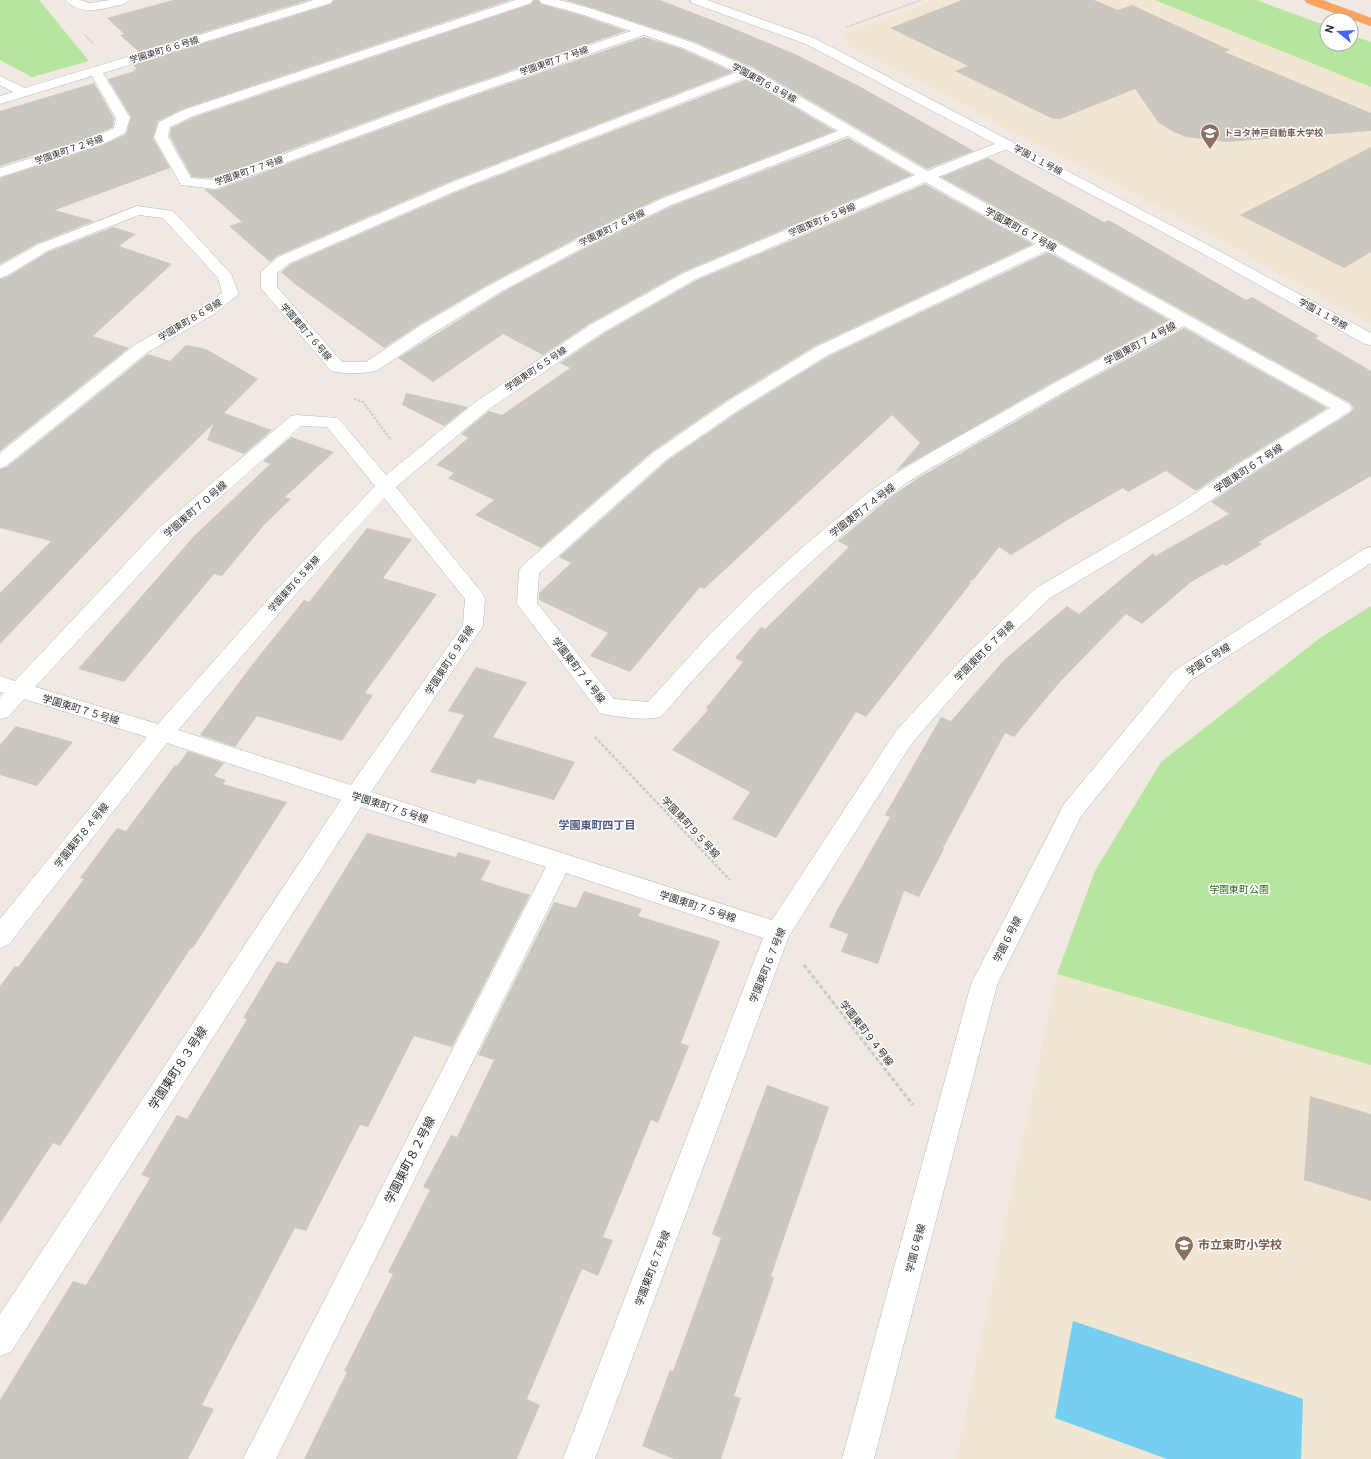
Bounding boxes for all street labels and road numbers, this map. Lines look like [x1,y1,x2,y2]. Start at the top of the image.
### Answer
street label: 学園東町６６号線 [128,34,201,65]
street label: 学園東町７７号線 [518,44,591,77]
street label: 学園東町６８号線 [730,61,799,105]
street label: 学園東町７２号線 [33,133,106,166]
street label: 学園１１号線 [1012,143,1065,178]
street label: 学園東町７７号線 [213,154,286,187]
street label: 学園東町６５号線 [787,201,858,239]
street label: 学園東町６７号線 [983,205,1058,254]
street label: 学園東町７６号線 [577,207,647,248]
street label: 学園東町８６号線 [157,297,224,343]
street label: 学園１１号線 [1297,297,1350,332]
street label: 学園東町７６号線 [279,302,334,363]
street label: 学園東町７４号線 [1102,320,1178,367]
street label: 学園東町６５号線 [503,344,569,393]
street label: 学園東町６７号線 [1212,442,1285,495]
street label: 学園東町７０号線 [162,479,229,540]
street label: 学園東町７４号線 [827,481,897,539]
street label: 学園東町６５号線 [266,553,322,614]
street label: 学園東町６７号線 [952,619,1017,684]
street label: 学園東町６９号線 [423,624,476,697]
street label: 学園東町７４号線 [550,635,608,705]
street label: 学園６号線 [1184,641,1232,678]
street label: 学園東町７５号線 [41,693,121,726]
street label: 学園東町７５号線 [350,790,430,825]
street label: 学園東町９５号線 [659,794,722,860]
street label: 学園東町８４号線 [52,801,111,870]
street label: 学園東町７５号線 [658,889,738,924]
street label: 学園６号線 [991,914,1024,964]
street label: 学園東町６７号線 [747,926,788,1004]
street label: 学園東町９４号線 [838,998,896,1068]
street label: 学園東町８３号線 [146,1024,210,1112]
street label: 学園東町８２号線 [382,1114,438,1206]
street label: 学園６号線 [904,1223,927,1274]
street label: 学園東町６７号線 [633,1229,672,1307]

